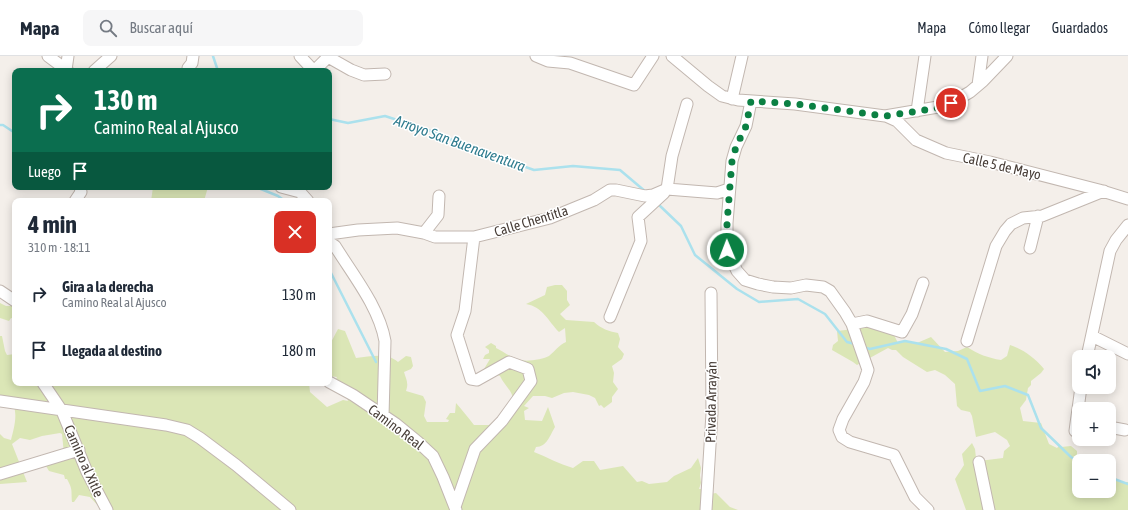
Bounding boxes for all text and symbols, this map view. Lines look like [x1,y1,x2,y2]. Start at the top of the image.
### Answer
search box [83,10,363,46]
text: Mapa [20,17,59,39]
icon: search [97,17,119,39]
text: Buscar aquí [129,19,193,36]
text: Mapa [917,20,946,36]
text: Cómo llegar [968,20,1030,36]
text: Guardados [1052,20,1108,36]
icon: right [28,84,80,136]
text: 130 m [94,84,157,116]
pin [934,86,968,120]
icon: arrive [940,92,962,114]
water label: Arroyo San Buenaventura [391,111,528,175]
text: Camino Real al Ajusco [94,117,239,138]
street label: Calle 5 de Mayo [961,149,1043,183]
icon: arrive [69,160,91,182]
text: Luego [28,163,61,180]
street label: Calle Chentitla [492,202,570,240]
text: 4 min [28,211,77,238]
button: close [274,211,316,253]
position arrow [706,229,748,271]
text: 310 m · 18:11 [28,240,91,255]
text: Gira a la derecha [62,278,153,295]
icon: right [28,283,50,305]
text: 130 m [282,286,316,303]
text: Camino Real al Ajusco [62,295,167,310]
icon: arrive [28,339,50,361]
text: Llegada al destino [62,342,162,359]
text: 180 m [282,342,316,359]
map controls [1072,350,1116,498]
button: sound [1072,350,1116,394]
street label: Privada Arrayán [702,361,720,443]
street label: Camino Real [365,401,427,453]
button: + [1072,402,1116,446]
street label: Camino al Xitle [61,423,107,499]
button: − [1072,454,1116,498]

